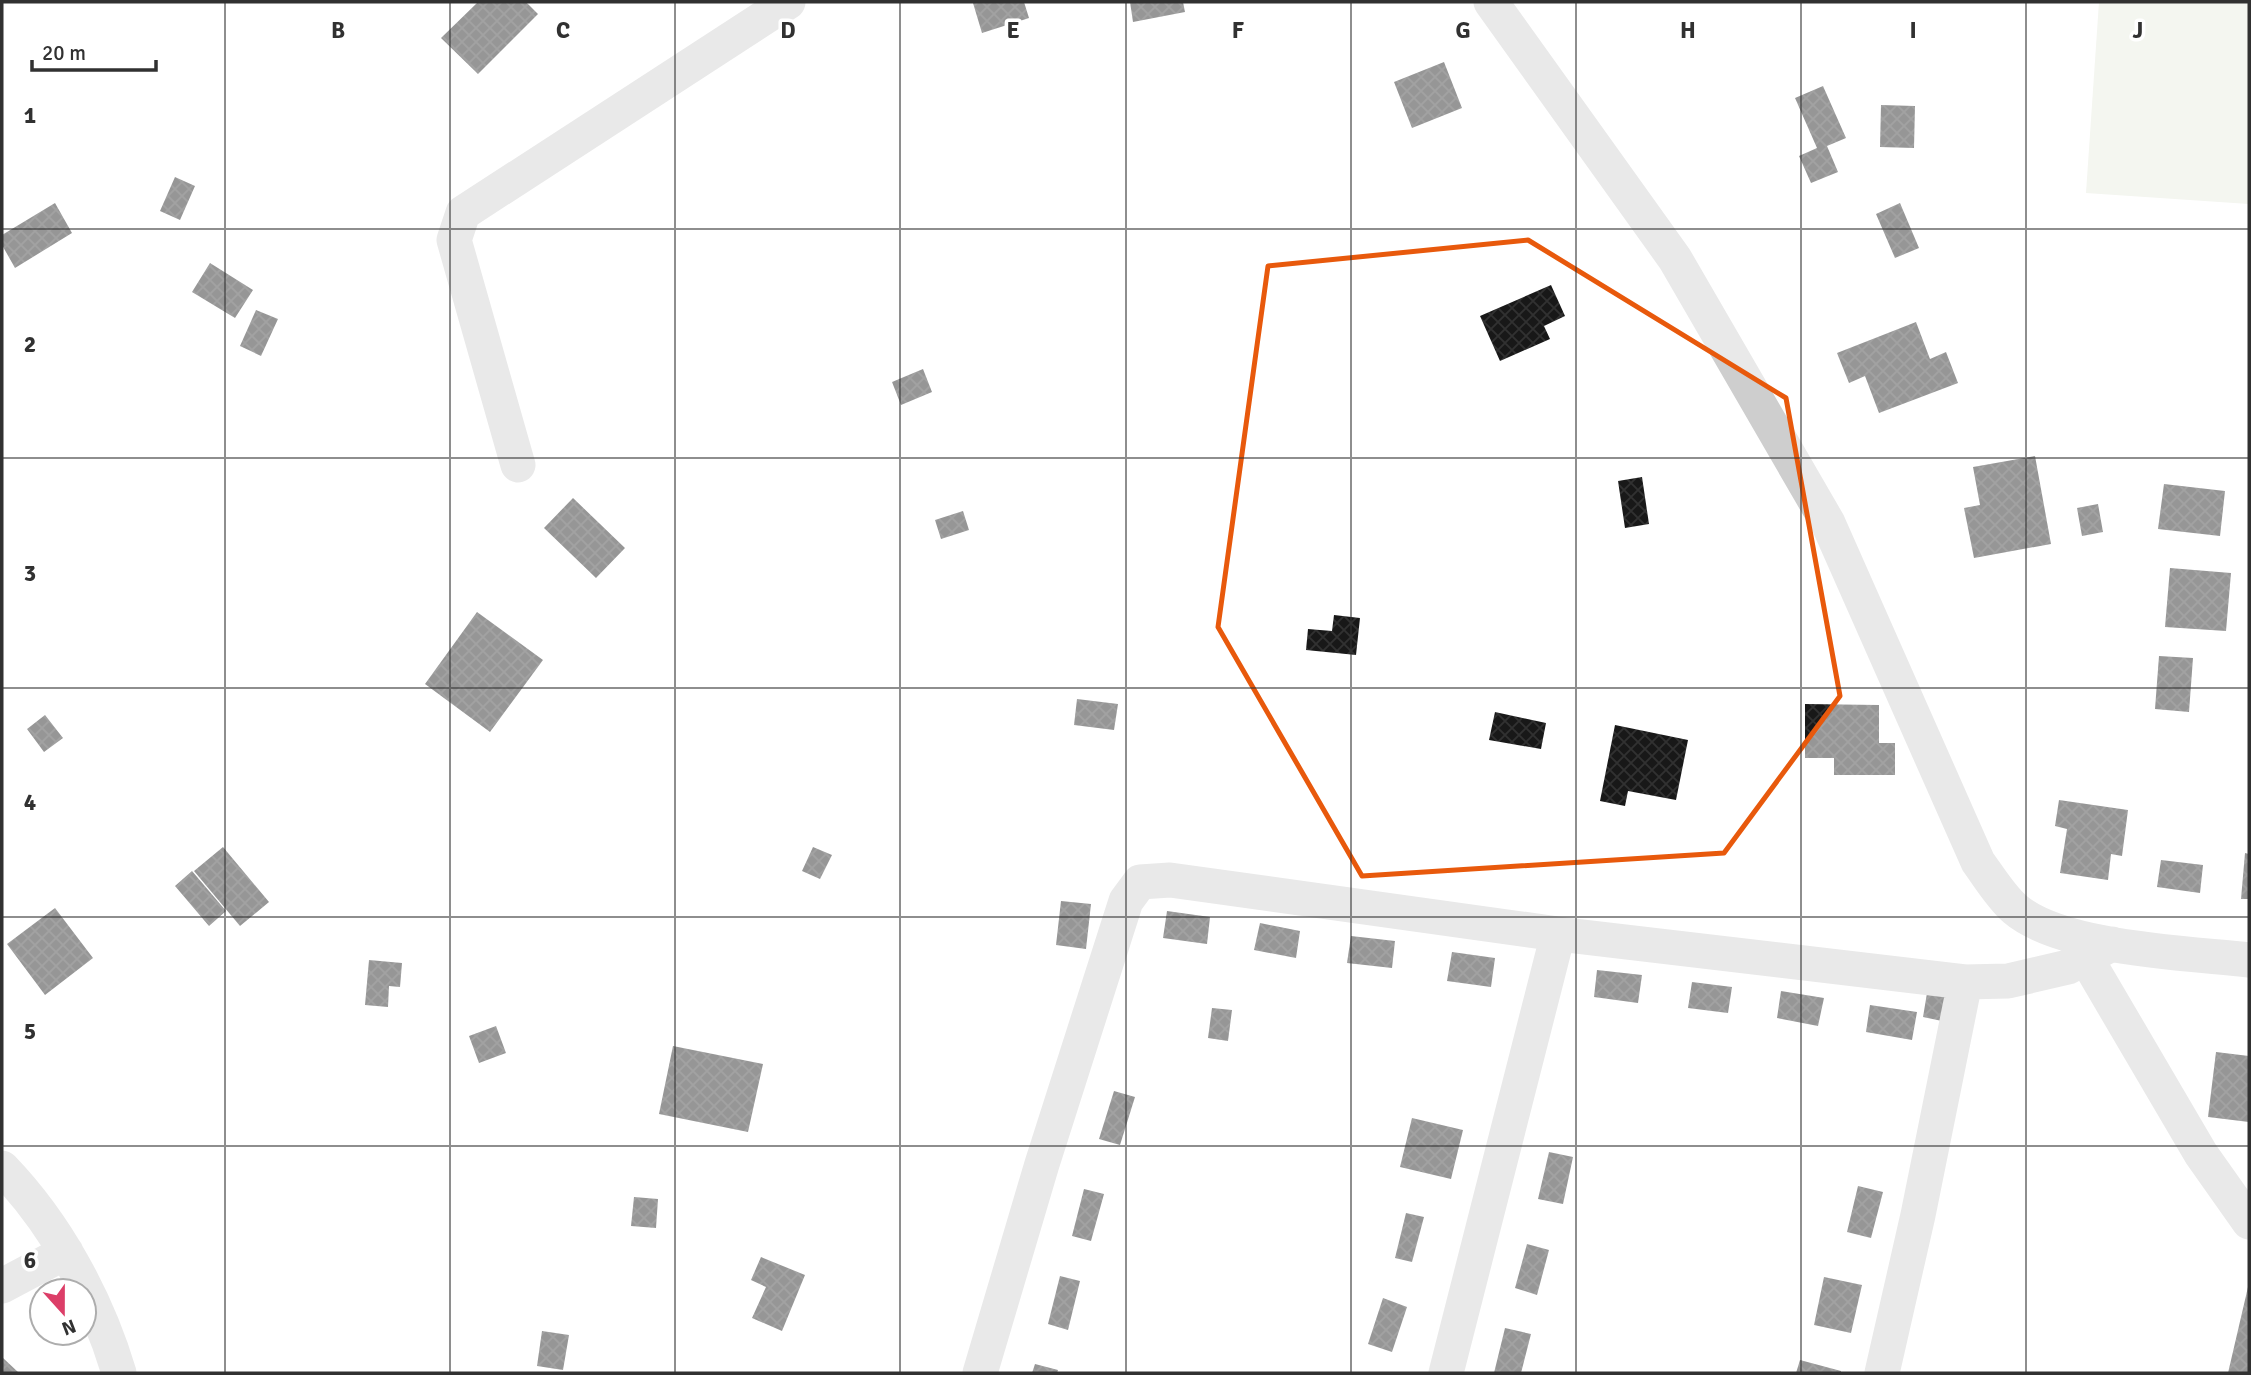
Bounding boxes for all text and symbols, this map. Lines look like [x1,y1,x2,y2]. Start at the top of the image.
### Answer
text: B [331,16,345,45]
text: C [556,16,570,45]
text: D [780,16,796,45]
text: E [1006,16,1020,45]
text: F [1232,16,1244,45]
text: G [1455,16,1471,45]
text: H [1680,16,1696,45]
text: I [1909,16,1917,45]
text: J [2133,16,2143,45]
scale bar [32,28,156,72]
text: 20 m [42,40,86,66]
text: 1 [24,101,36,130]
text: 2 [24,330,36,359]
text: 3 [24,559,36,588]
text: 4 [24,788,36,817]
text: 5 [24,1017,36,1046]
text: 6 [24,1246,36,1275]
north arrow [28,1277,98,1347]
text: N [58,1313,79,1341]

